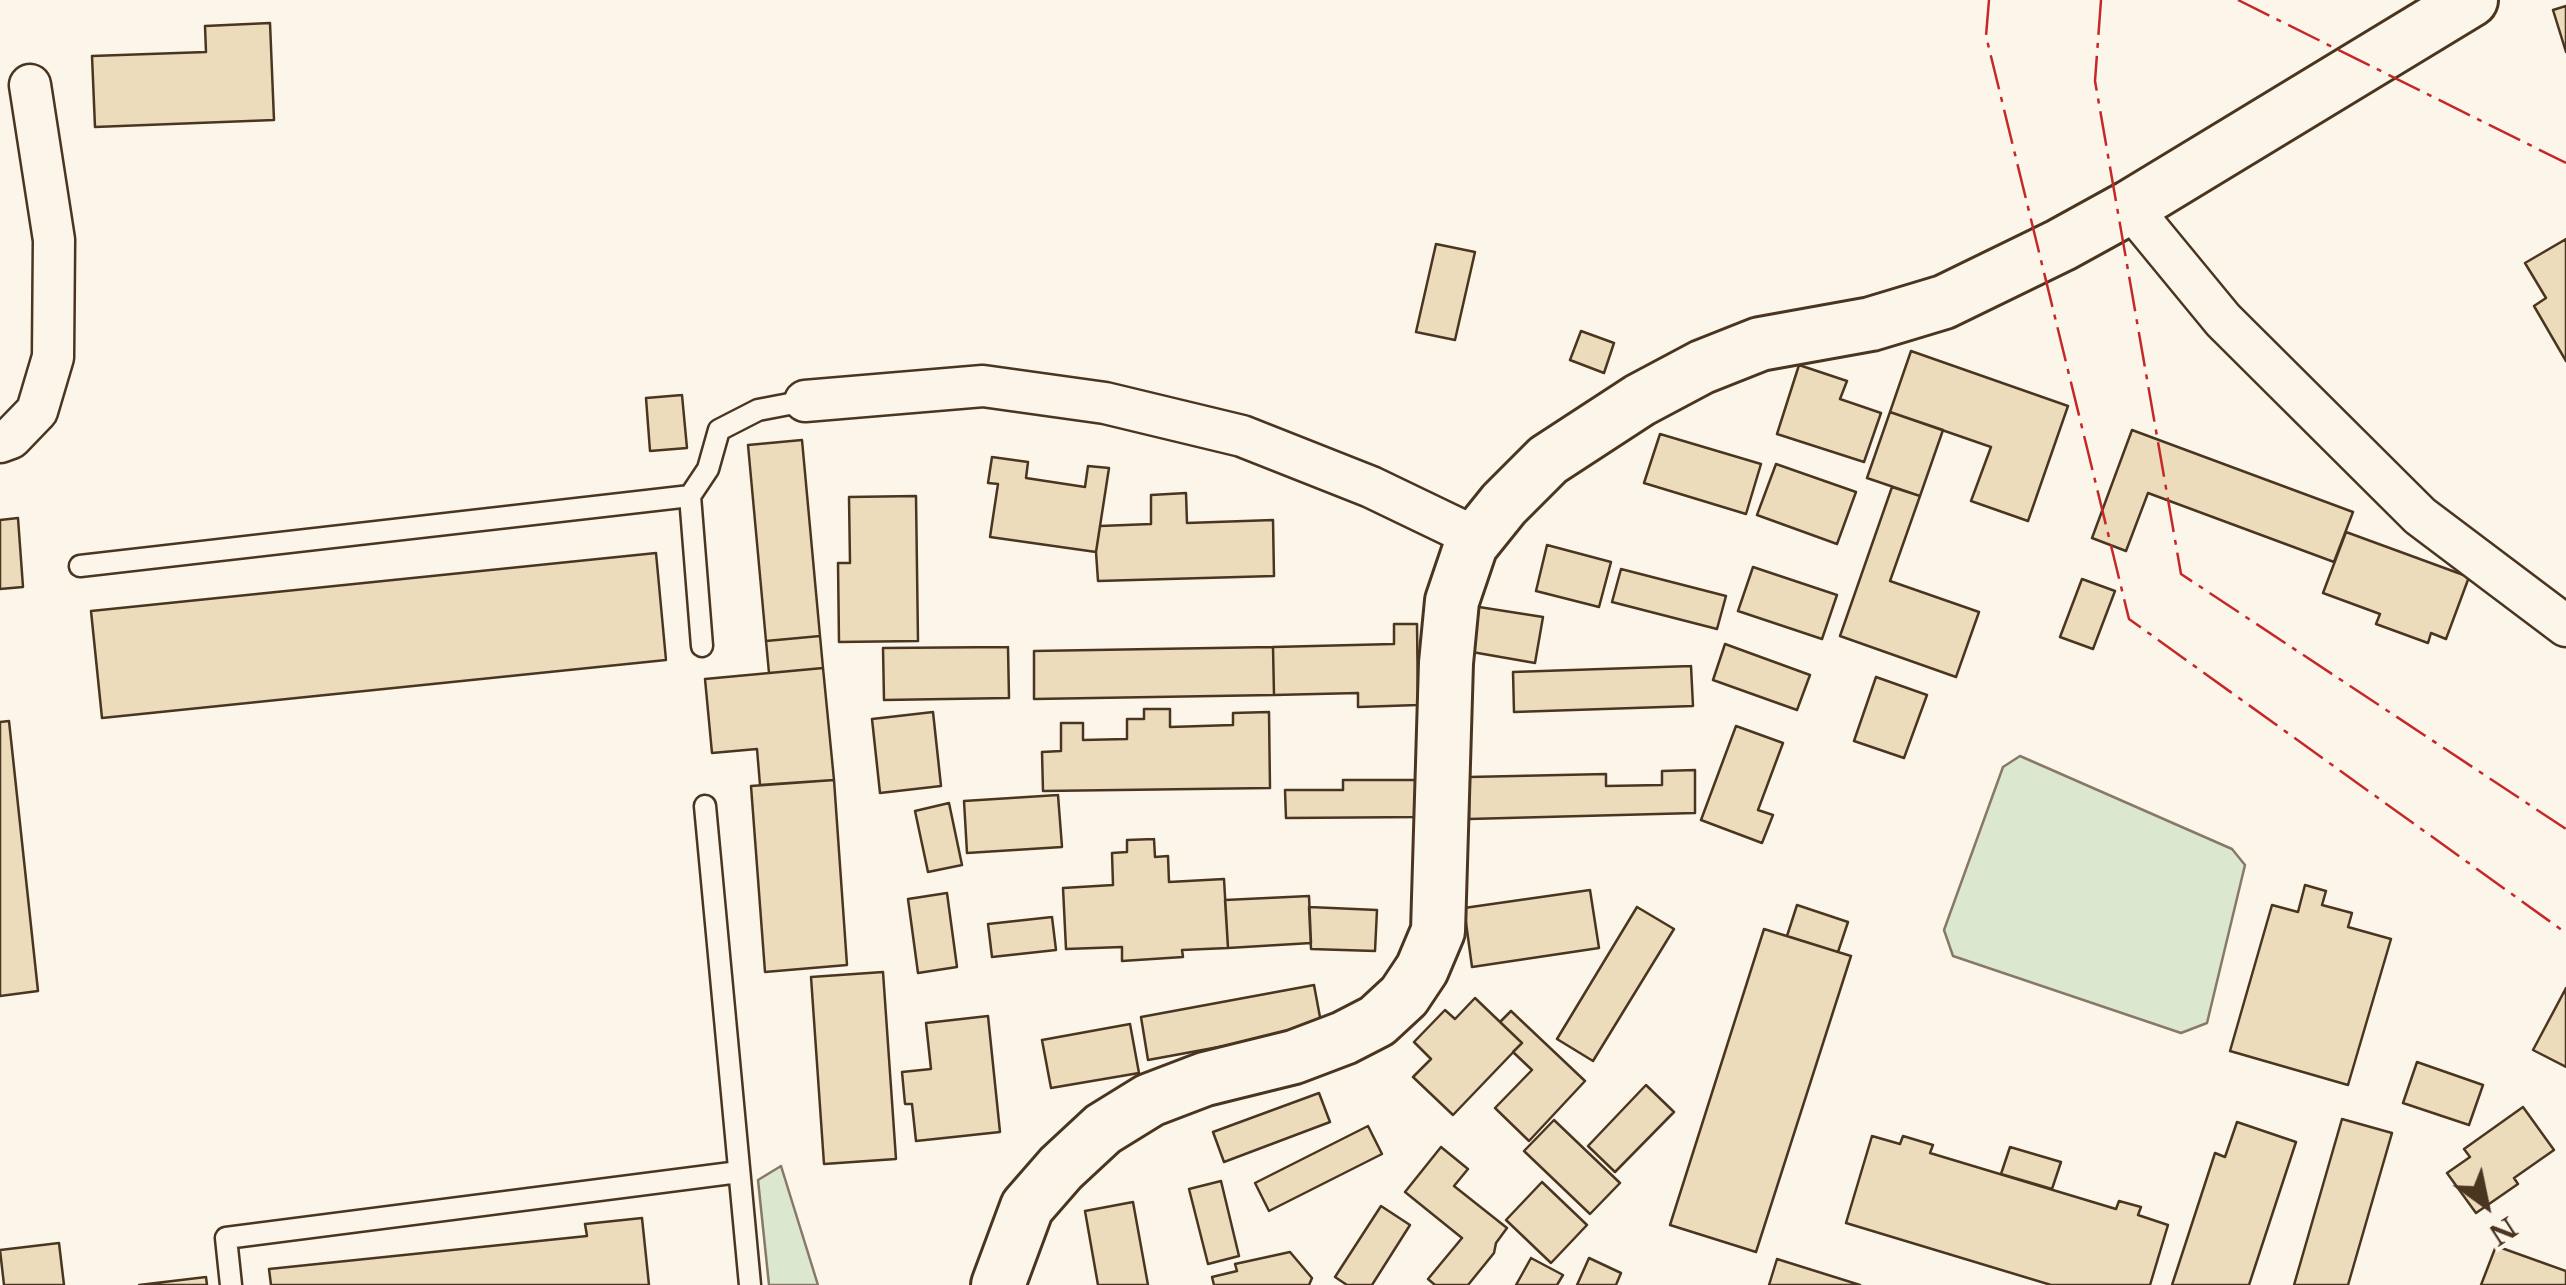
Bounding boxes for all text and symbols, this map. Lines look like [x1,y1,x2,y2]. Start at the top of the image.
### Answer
north arrow [2436,1155,2536,1255]
text: N [2482,1209,2523,1252]

